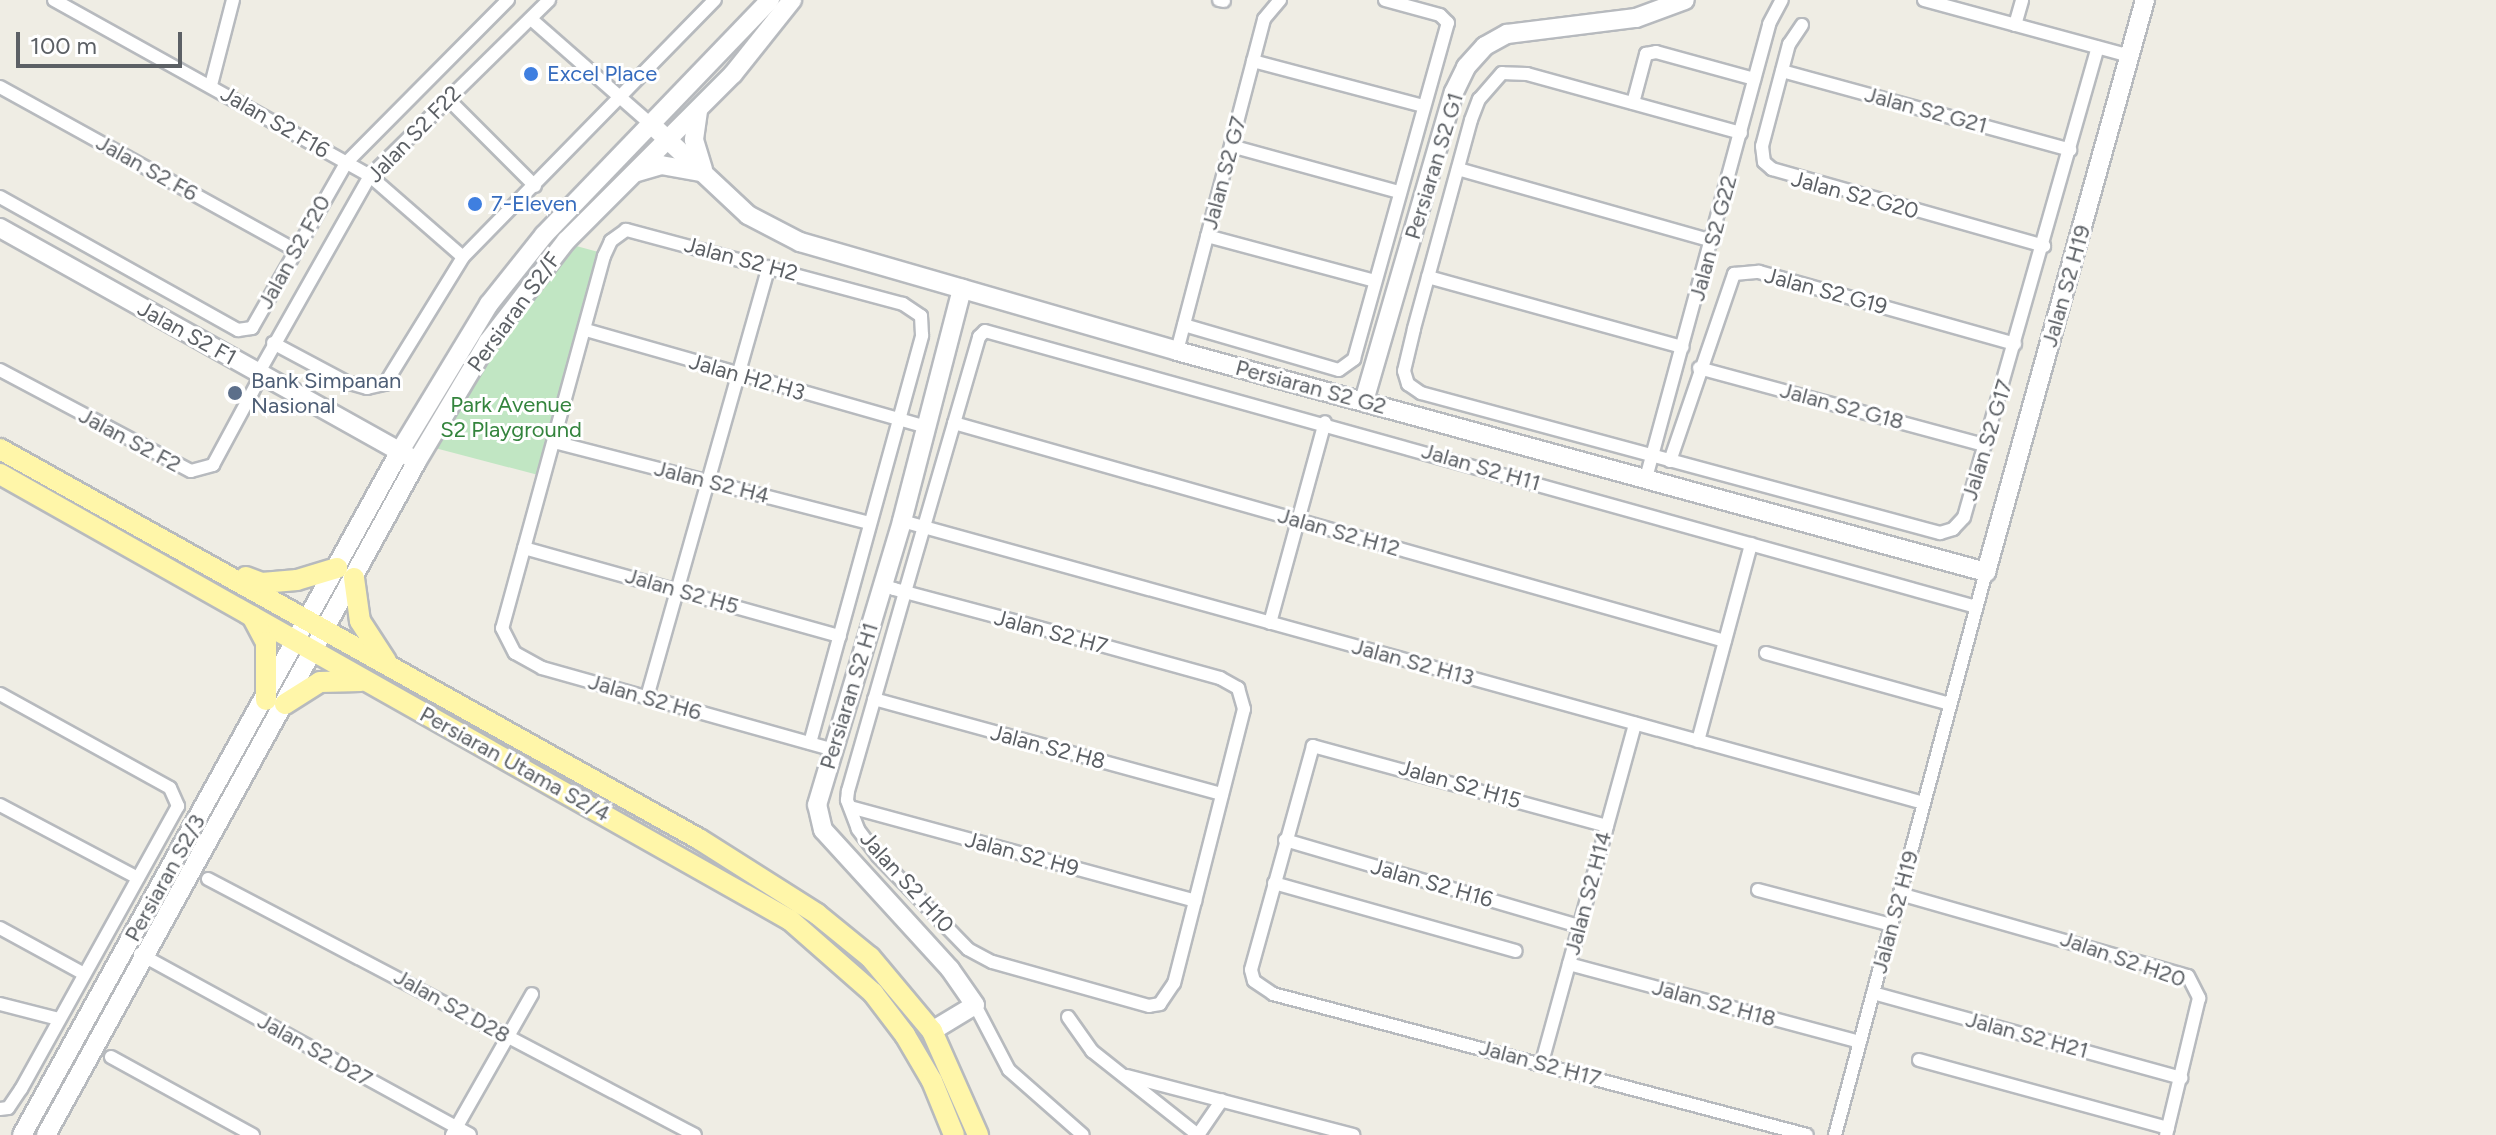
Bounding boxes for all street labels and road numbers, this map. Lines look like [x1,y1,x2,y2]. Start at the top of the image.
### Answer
street label: Jalan S2 F16 [216,80,334,164]
street label: Jalan S2 F22 [361,80,467,188]
street label: Jalan S2 G21 [1862,81,1990,139]
street label: Persiaran S2 G1 [1399,89,1469,243]
street label: Jalan S2 G7 [1196,114,1252,232]
street label: Jalan S2 F6 [92,129,202,207]
street label: Jalan S2 G20 [1788,165,1922,225]
street label: Jalan S2 G22 [1684,172,1742,304]
street label: Jalan S2 F20 [252,191,336,313]
street label: Jalan S2 H19 [2036,222,2096,350]
street label: Jalan S2 H2 [681,231,801,287]
street label: Persiaran S2/F [462,247,566,377]
street label: Jalan S2 G19 [1762,262,1890,320]
street label: Jalan S2 F1 [133,295,241,371]
street label: Jalan H2 H3 [686,348,808,406]
street label: Persiaran S2 G2 [1233,354,1389,420]
street label: Jalan S2 G17 [1956,376,2018,504]
street label: Jalan S2 G18 [1777,377,1907,435]
street label: Jalan S2 F2 [74,402,186,478]
street label: Jalan S2 H11 [1419,437,1543,497]
street label: Jalan S2 H4 [652,455,772,509]
street label: Jalan S2 H12 [1275,502,1403,562]
street label: Jalan S2 H5 [622,562,742,620]
street label: Jalan S2 H7 [992,604,1110,660]
street label: Persiaran S2 H1 [814,620,884,772]
street label: Jalan S2 H13 [1349,633,1477,691]
street label: Jalan S2 H6 [585,668,705,726]
street label: Persiaran Utama S2/4 [415,701,615,827]
street label: Jalan S2 H8 [988,719,1108,775]
street label: Jalan S2 H15 [1396,754,1524,814]
street label: Persiaran S2/3 [119,810,211,946]
street label: Jalan S2 H10 [855,826,959,938]
street label: Jalan S2 H9 [962,826,1082,882]
street label: Jalan S2 H14 [1559,828,1617,958]
street label: Jalan S2 H19 [1866,848,1924,976]
street label: Jalan S2 H16 [1368,853,1496,913]
street label: Jalan S2 H20 [2057,925,2189,993]
street label: Jalan S2 D28 [389,963,515,1049]
street label: Jalan S2 H18 [1649,974,1779,1032]
street label: Jalan S2 H21 [1963,1006,2091,1064]
street label: Jalan S2 D27 [253,1008,377,1092]
street label: Jalan S2 H17 [1476,1034,1604,1092]

